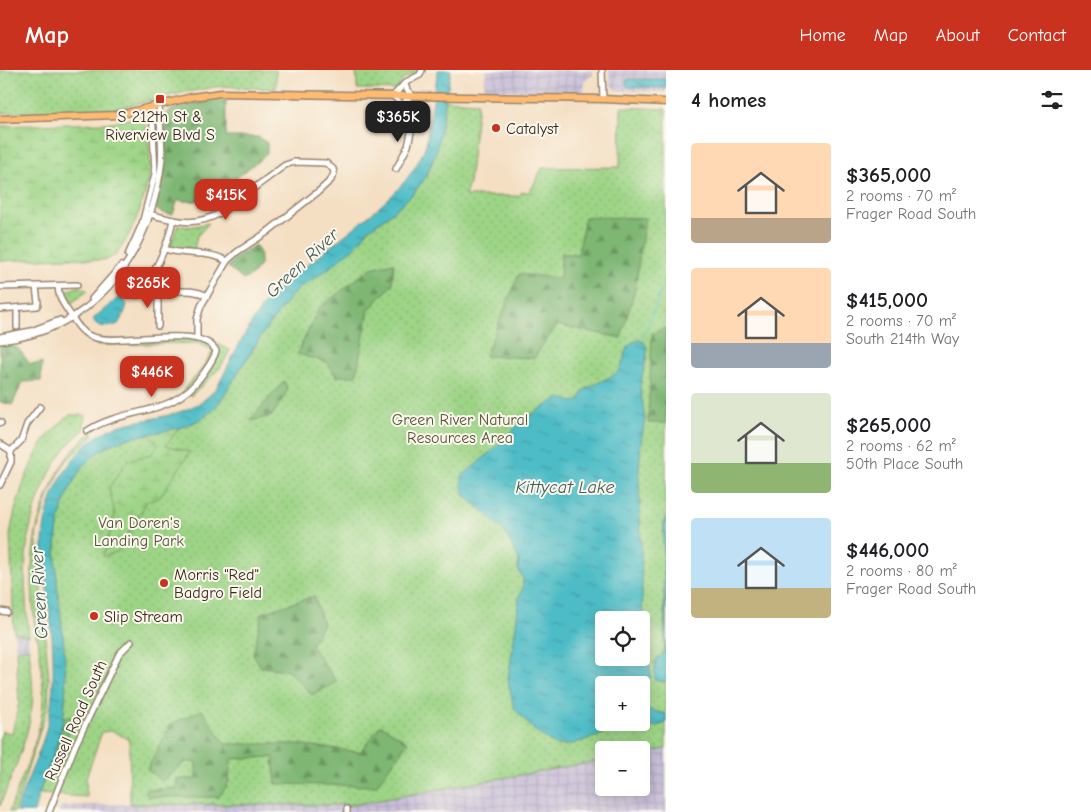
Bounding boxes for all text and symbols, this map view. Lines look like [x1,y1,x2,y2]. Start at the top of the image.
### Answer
text: Map [25,21,69,49]
text: Home [799,25,846,46]
text: Map [874,25,908,46]
text: About [936,25,980,46]
text: Contact [1008,25,1066,46]
icon: filters [1038,86,1066,114]
text: 4 homes [691,88,766,112]
marker: S 212th St & Riverview Blvd S [154,93,166,105]
pin: $365K [363,100,433,143]
place label: S 212th St & Riverview Blvd S [105,108,215,144]
text: $365K [376,108,420,126]
place label: Catalyst [506,120,559,138]
marker: Catalyst [490,122,502,134]
icon: home [731,163,791,223]
text: $365,000 [846,163,931,187]
pin: $415K [191,178,261,221]
text: $415K [206,186,246,204]
text: 2 rooms · 70 m² [846,187,956,205]
text: Frager Road South [846,205,976,223]
water label: Green River [262,224,344,302]
pin: $265K [113,266,183,309]
text: $265K [126,274,170,292]
icon: home [731,288,791,348]
text: $415,000 [846,288,928,312]
text: 2 rooms · 70 m² [846,312,956,330]
text: South 214th Way [846,330,959,348]
pin: $446K [117,356,187,398]
text: $446K [131,363,173,381]
park label: Green River Natural Resources Area [392,411,528,447]
icon: home [731,413,791,473]
text: $265,000 [846,413,931,437]
text: 2 rooms · 62 m² [846,437,956,455]
text: 50th Place South [846,455,963,473]
water label: Kittycat Lake [515,477,615,498]
park label: Van Doren's Landing Park [94,514,184,550]
icon: home [731,538,791,598]
text: $446,000 [846,538,929,562]
water label: Green River [27,546,52,640]
text: 2 rooms · 80 m² [846,562,957,580]
place label: Morris "Red" Badgro Field [174,566,262,602]
marker: Morris "Red" Badgro Field [158,577,170,589]
text: Frager Road South [846,580,976,598]
place label: Slip Stream [104,608,183,626]
marker: Slip Stream [88,610,100,622]
map controls [595,611,650,796]
button: locate [595,611,650,666]
street label: Russell Road South [41,657,111,783]
button: + [595,676,650,731]
button: − [595,741,650,796]

